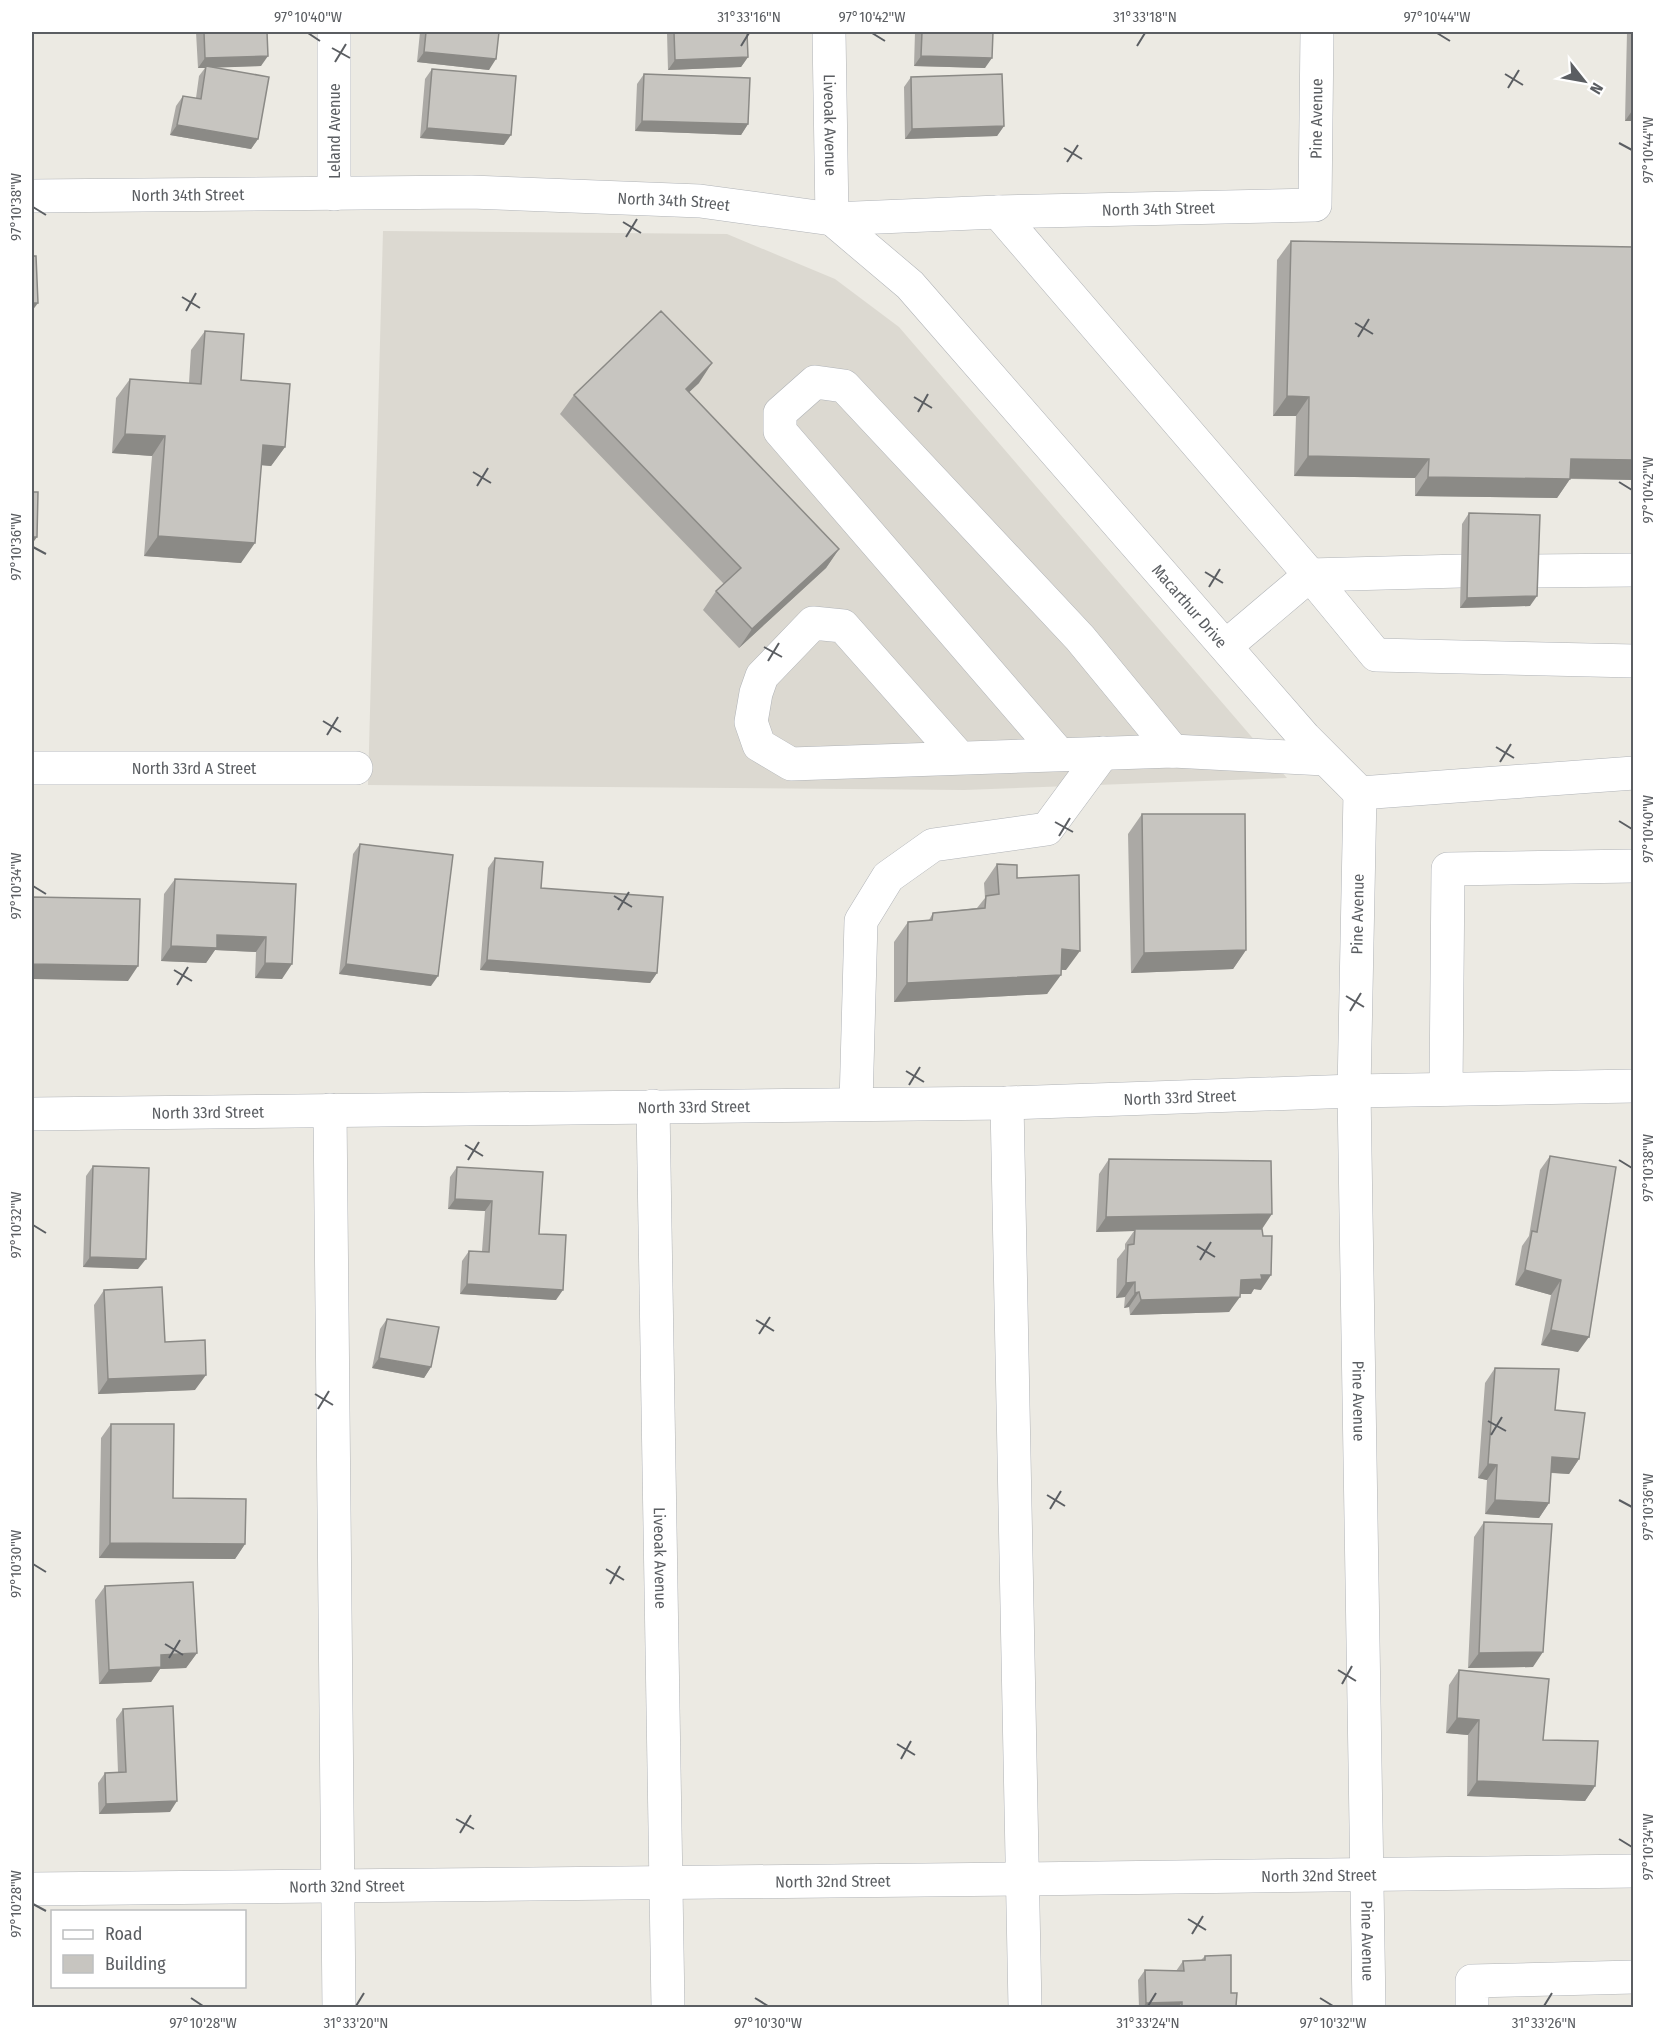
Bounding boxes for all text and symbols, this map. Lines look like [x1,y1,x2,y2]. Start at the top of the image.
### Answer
text: 97°10'40"W [274,8,342,26]
text: 31°33'16"N [717,8,781,26]
text: 97°10'42"W [839,8,905,26]
text: 31°33'18"N [1113,8,1177,26]
text: 97°10'44"W [1404,8,1470,26]
north arrow [1554,51,1614,111]
street label: Liveoak Avenue [820,74,840,176]
street label: Pine Avenue [1307,78,1326,159]
text: N [1586,79,1607,97]
street label: Leland Avenue [325,83,344,179]
text: 97°10'44"W [1639,117,1657,183]
text: 97°10'38"W [7,173,25,241]
street label: North 34th Street [131,185,245,205]
street label: North 34th Street [617,189,732,215]
street label: North 34th Street [1102,198,1216,220]
text: 97°10'42"W [1639,457,1657,523]
text: 97°10'36"W [7,513,25,581]
street label: Macarthur Drive [1148,561,1231,652]
street label: North 33rd A Street [132,759,257,778]
text: 97°10'40"W [1639,795,1657,863]
text: 97°10'34"W [7,853,25,920]
street label: Pine Avenue [1347,873,1368,954]
street label: North 33rd Street [1123,1086,1237,1109]
street label: North 33rd Street [638,1097,751,1117]
street label: North 33rd Street [152,1102,265,1123]
text: 97°10'38"W [1639,1134,1657,1202]
text: 97°10'32"W [7,1191,25,1259]
street label: Pine Avenue [1348,1360,1369,1441]
text: 97°10'36"W [1639,1473,1657,1541]
street label: Liveoak Avenue [650,1507,670,1609]
text: 97°10'30"W [7,1530,25,1598]
text: 97°10'34"W [1639,1814,1657,1881]
street label: North 32nd Street [1261,1865,1378,1886]
text: 97°10'28"W [7,1870,25,1938]
street label: North 32nd Street [775,1871,892,1891]
street label: North 32nd Street [289,1876,406,1896]
street label: Pine Avenue [1357,1900,1378,1981]
legend [51,1910,246,1988]
text: Road [105,1923,142,1945]
text: Building [105,1953,166,1975]
text: 97°10'28"W [169,2014,237,2032]
text: 31°33'20"N [324,2014,388,2032]
text: 97°10'30"W [734,2014,802,2032]
text: 31°33'24"N [1116,2014,1180,2032]
text: 97°10'32"W [1299,2014,1367,2032]
text: 31°33'26"N [1512,2014,1576,2032]

